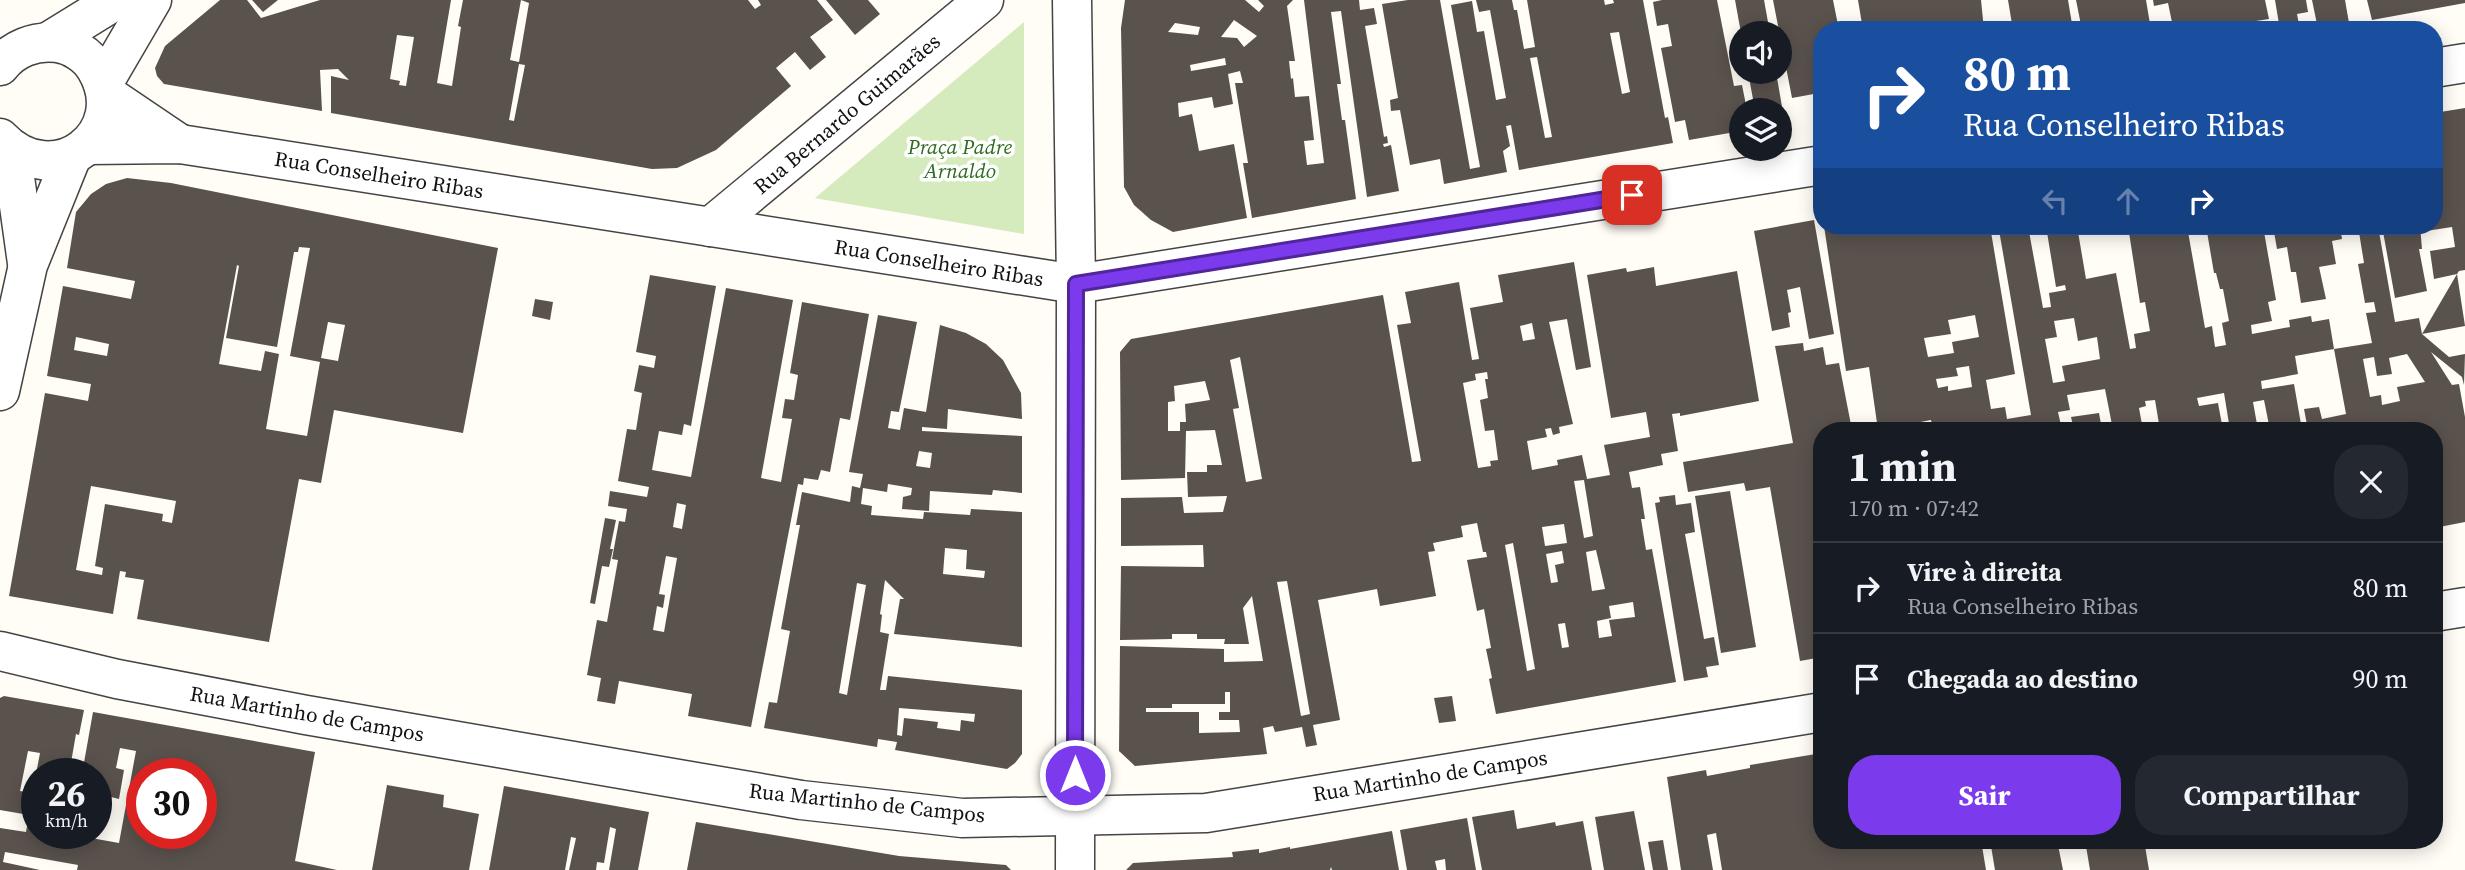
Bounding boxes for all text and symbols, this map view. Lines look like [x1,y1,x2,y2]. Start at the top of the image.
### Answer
map controls [1729,21,1792,161]
button: sound [1729,21,1792,84]
street label: Rua Bernardo Guimarães [747,27,946,201]
text: 80 m [1963,39,2071,106]
icon: right [1848,49,1939,140]
button: layers [1729,98,1792,161]
text: Rua Conselheiro Ribas [1963,103,2285,147]
park label: Praça Padre Arnaldo [907,132,1013,185]
street label: Rua Conselheiro Ribas [273,144,486,205]
pin [1602,165,1662,225]
icon: arrive [1613,176,1651,214]
icon: left [2036,182,2074,220]
icon: ahead [2109,182,2147,220]
icon: right [2182,182,2220,220]
street label: Rua Conselheiro Ribas [833,232,1046,293]
text: 1 min [1848,437,1957,495]
button: close [2334,445,2408,519]
text: 170 m · 07:42 [1848,492,1979,524]
text: Vire à direita [1907,554,2062,590]
icon: right [1848,569,1886,607]
text: 80 m [2353,570,2408,606]
text: Rua Conselheiro Ribas [1907,590,2138,622]
icon: arrive [1848,660,1886,698]
text: Chegada ao destino [1907,661,2138,697]
text: 90 m [2353,661,2408,697]
street label: Rua Martinho de Campos [188,679,426,748]
position arrow [1038,738,1112,812]
street label: Rua Martinho de Campos [1310,743,1549,808]
button: Sair [1848,755,2121,835]
button: Compartilhar [2135,755,2408,835]
speed limit sign: 30 [126,758,217,849]
text: 26 [48,770,85,818]
street label: Rua Martinho de Campos [748,776,987,829]
text: km/h [45,808,88,833]

